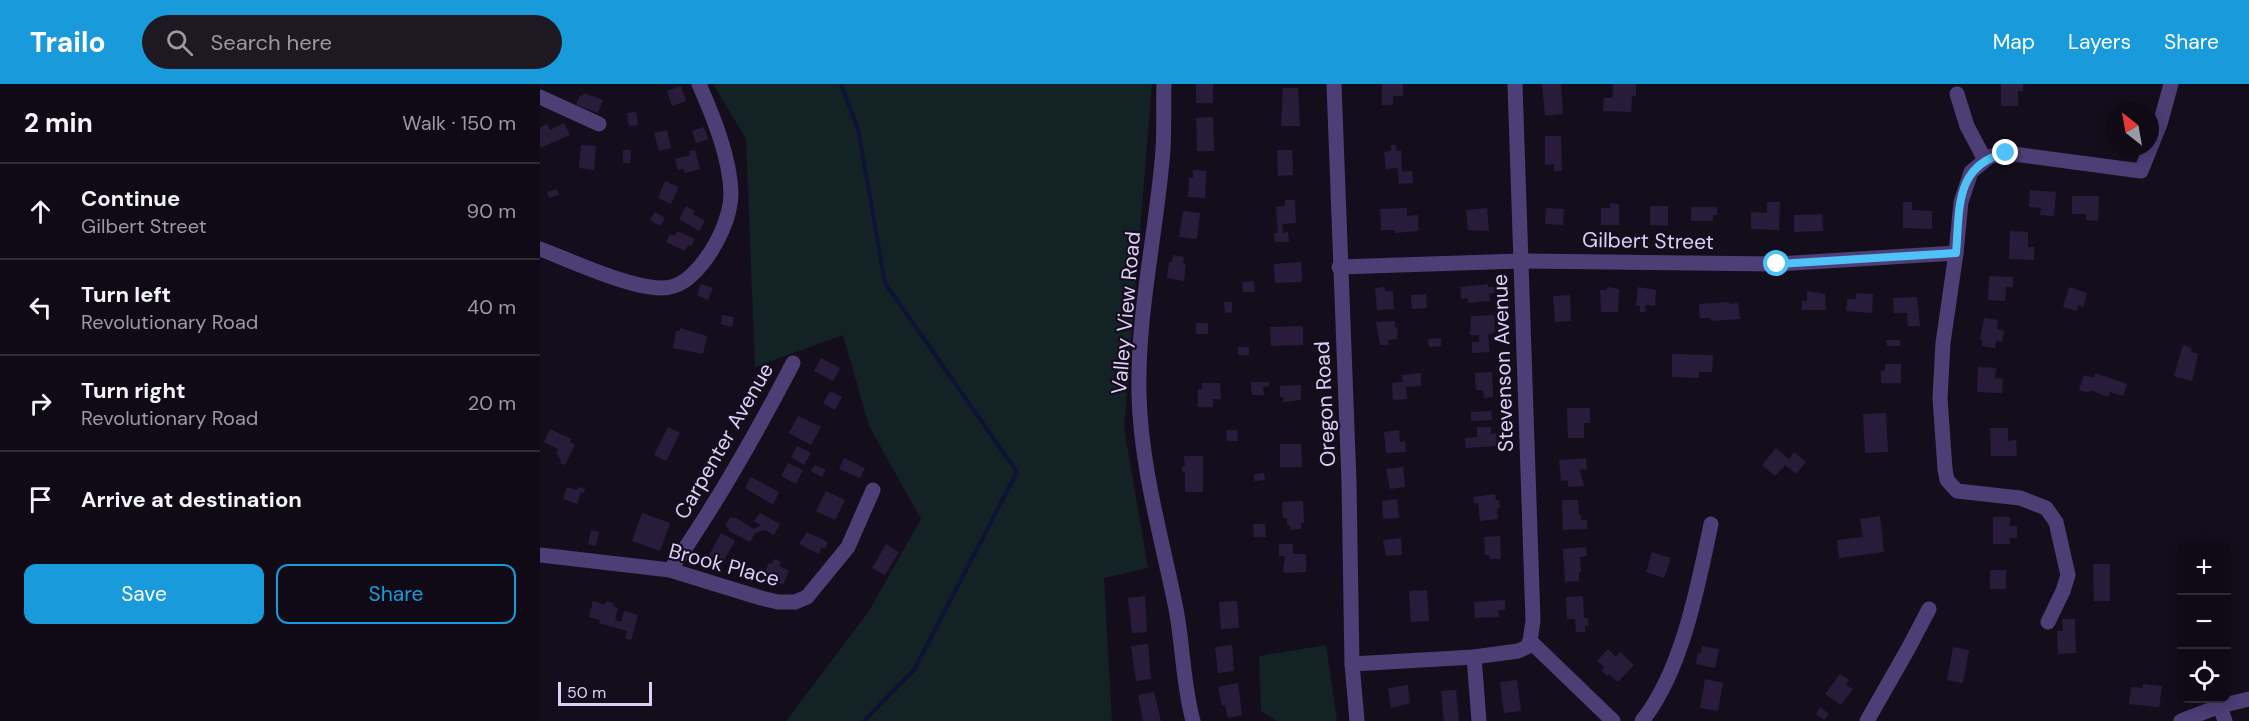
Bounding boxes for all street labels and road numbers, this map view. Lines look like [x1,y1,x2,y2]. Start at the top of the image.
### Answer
street label: Gilbert Street [1582,226,1714,256]
street label: Valley View Road [1105,230,1147,396]
street label: Stevenson Avenue [1486,273,1520,453]
street label: Oregon Road [1308,340,1342,468]
street label: Carpenter Avenue [668,358,780,524]
street label: Brook Place [666,537,782,593]

